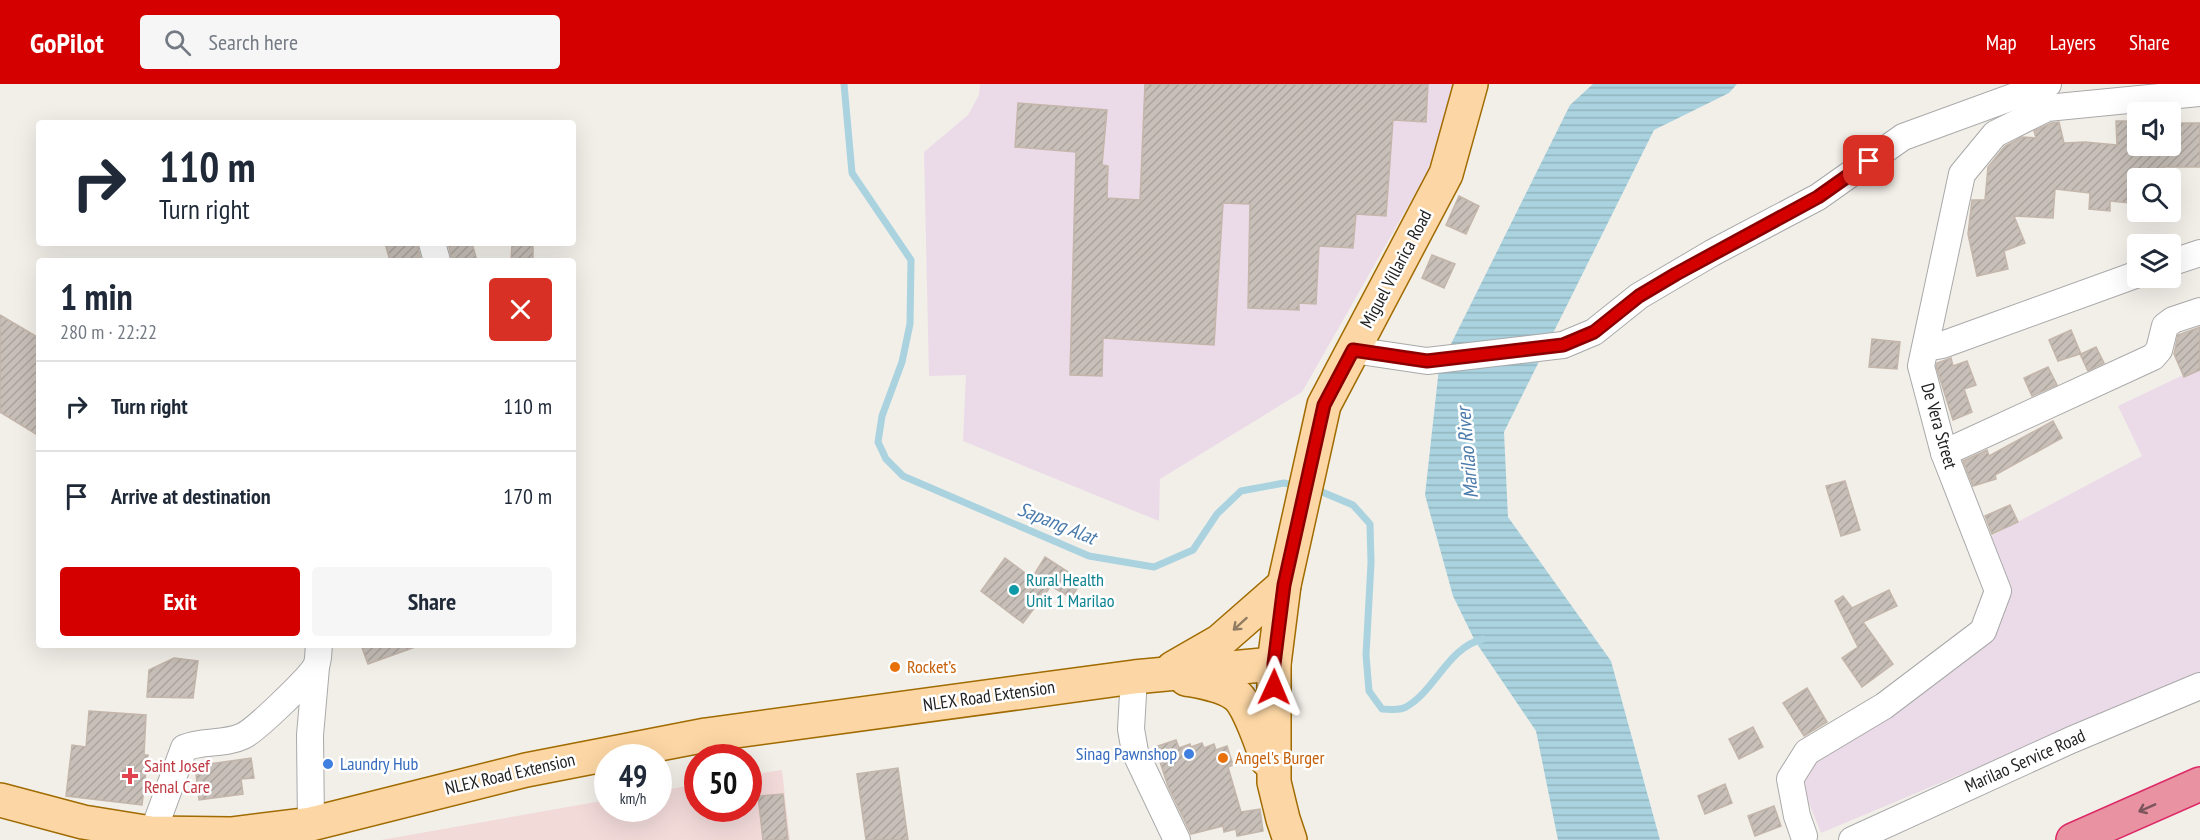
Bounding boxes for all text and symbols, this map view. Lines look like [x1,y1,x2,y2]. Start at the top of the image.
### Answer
search box [140,15,560,69]
text: GoPilot [30,24,104,61]
icon: search [161,26,194,59]
text: Search here [209,28,298,56]
text: Map [1986,29,2017,56]
text: Layers [2050,29,2096,56]
text: Share [2129,29,2170,56]
map controls [2127,102,2181,288]
button: sound [2127,102,2181,156]
pin [1843,135,1894,186]
text: 110 m [159,139,256,194]
icon: right [60,144,138,222]
icon: arrive [1852,144,1885,177]
button: search [2127,168,2181,222]
text: Turn right [159,192,250,226]
street label: Miguel Villarica Road [1355,206,1436,332]
button: layers [2127,234,2181,288]
text: 1 min [60,273,133,320]
button: close [489,278,552,341]
text: 280 m · 22:22 [60,319,157,345]
street label: De Vera Street [1916,380,1963,472]
icon: right [60,390,93,423]
text: Turn right [111,392,188,420]
text: 110 m [503,392,552,420]
water label: Marilao River [1450,404,1484,500]
icon: arrive [60,480,93,513]
text: Arrive at destination [111,482,271,510]
text: 170 m [503,482,552,510]
water label: Sapang Alat [1014,496,1102,551]
button: Exit [60,567,300,636]
button: Share [312,567,552,636]
place label: Rural Health Unit 1 Marilao [1026,568,1115,612]
marker: Rural Health Unit 1 Marilao [1007,583,1021,597]
one-way arrow [1233,617,1248,631]
place label: Rocket’s [907,655,956,678]
position arrow [1242,655,1306,719]
marker: Rocket’s [888,660,902,674]
street label: NLEX Road Extension [922,675,1056,716]
street label: Marilao Service Road [1961,724,2089,797]
place label: Sinag Pawnshop [1076,742,1177,765]
speed limit sign: 50 [684,744,762,822]
place label: Angel's Burger [1235,746,1324,769]
street label: NLEX Road Extension [443,747,577,800]
marker: Sinag Pawnshop [1182,747,1196,761]
marker: Angel's Burger [1216,751,1230,765]
place label: Laundry Hub [340,752,418,775]
place label: Saint Josef Renal Care [144,754,211,798]
text: 49 [619,756,647,795]
marker: Laundry Hub [321,757,335,771]
marker: Saint Josef Renal Care [121,767,139,785]
text: km/h [620,789,646,808]
one-way arrow [2138,802,2156,814]

